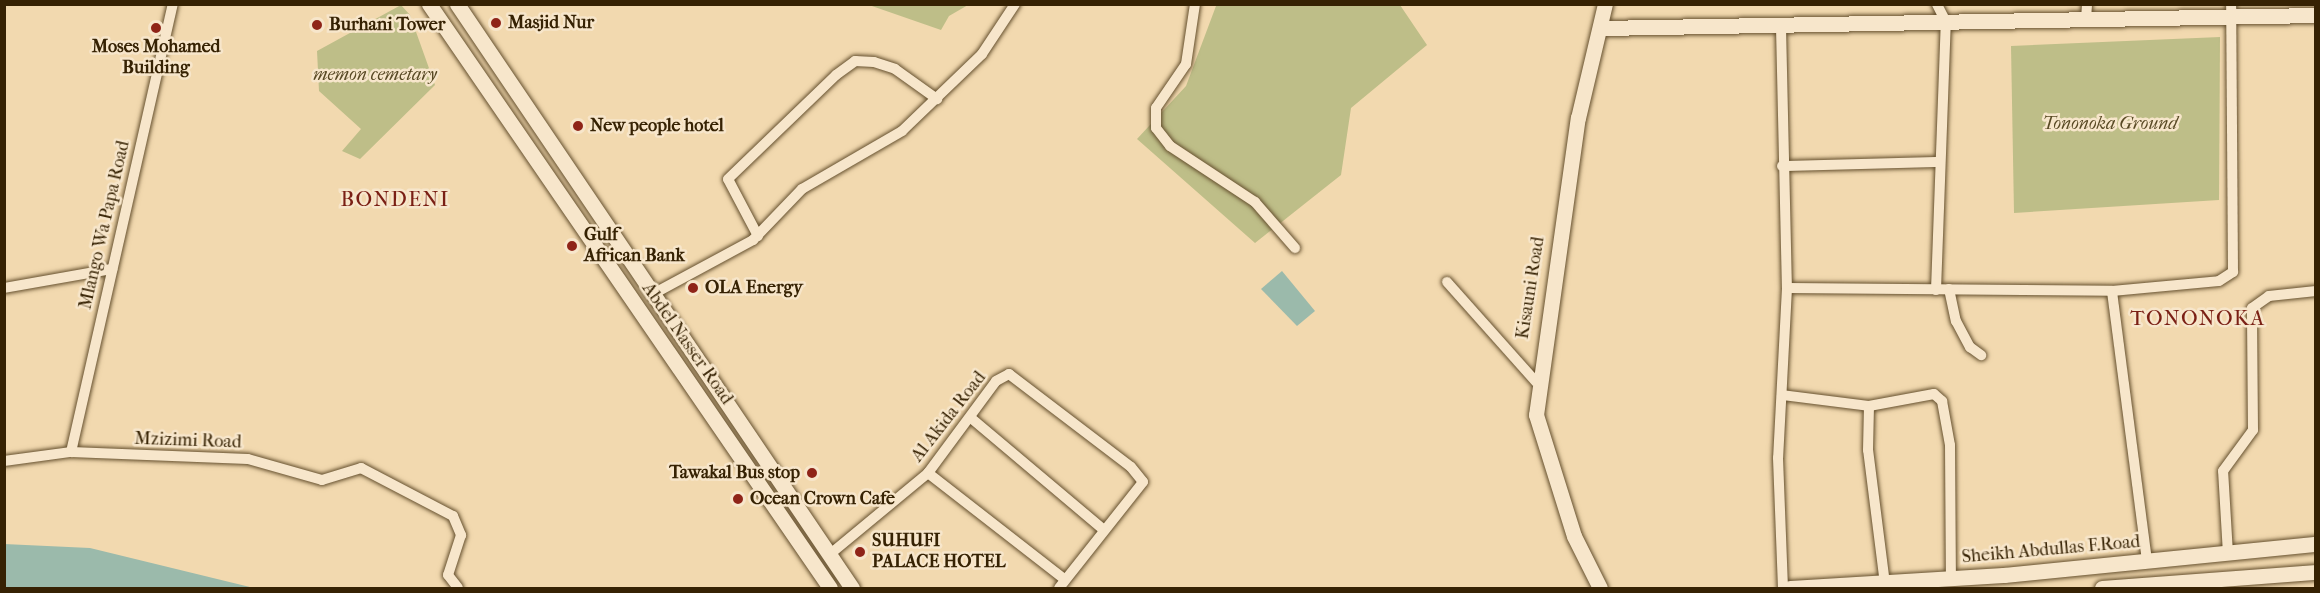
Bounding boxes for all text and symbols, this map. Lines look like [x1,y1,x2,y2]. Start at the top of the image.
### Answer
place label: Masjid Nur [508,12,594,34]
place label: Burhani Tower [329,14,445,36]
marker: Masjid Nur [489,16,503,30]
marker: Burhani Tower [310,18,324,32]
marker: Moses Mohamed Building [149,21,163,35]
place label: Moses Mohamed Building [92,37,220,80]
park label: memon cemetary [313,64,437,86]
park label: Tononoka Ground [2043,113,2177,135]
place label: New people hotel [590,115,724,137]
marker: New people hotel [571,119,585,133]
street label: Mlango Wa Papa Road [75,139,135,311]
district label: BONDENI [340,186,450,212]
place label: Gulf African Bank [584,225,685,268]
street label: Kisauni Road [1512,235,1550,341]
marker: Gulf African Bank [565,239,579,253]
place label: OLA Energy [705,277,803,299]
street label: Abdel Nasser Road [637,279,737,409]
marker: OLA Energy [686,281,700,295]
district label: TONONOKA [2130,305,2266,331]
street label: Al Akida Road [907,368,991,466]
street label: Mzizimi Road [134,428,242,454]
place label: Tawakal Bus stop [669,462,800,484]
marker: Tawakal Bus stop [805,466,819,480]
place label: Ocean Crown Cafe [750,488,895,510]
marker: Ocean Crown Cafe [731,492,745,506]
place label: SUHUFI PALACE HOTEL [872,531,1005,574]
street label: Sheikh Abdullas F.Road [1961,531,2141,569]
marker: SUHUFI PALACE HOTEL [853,545,867,559]

